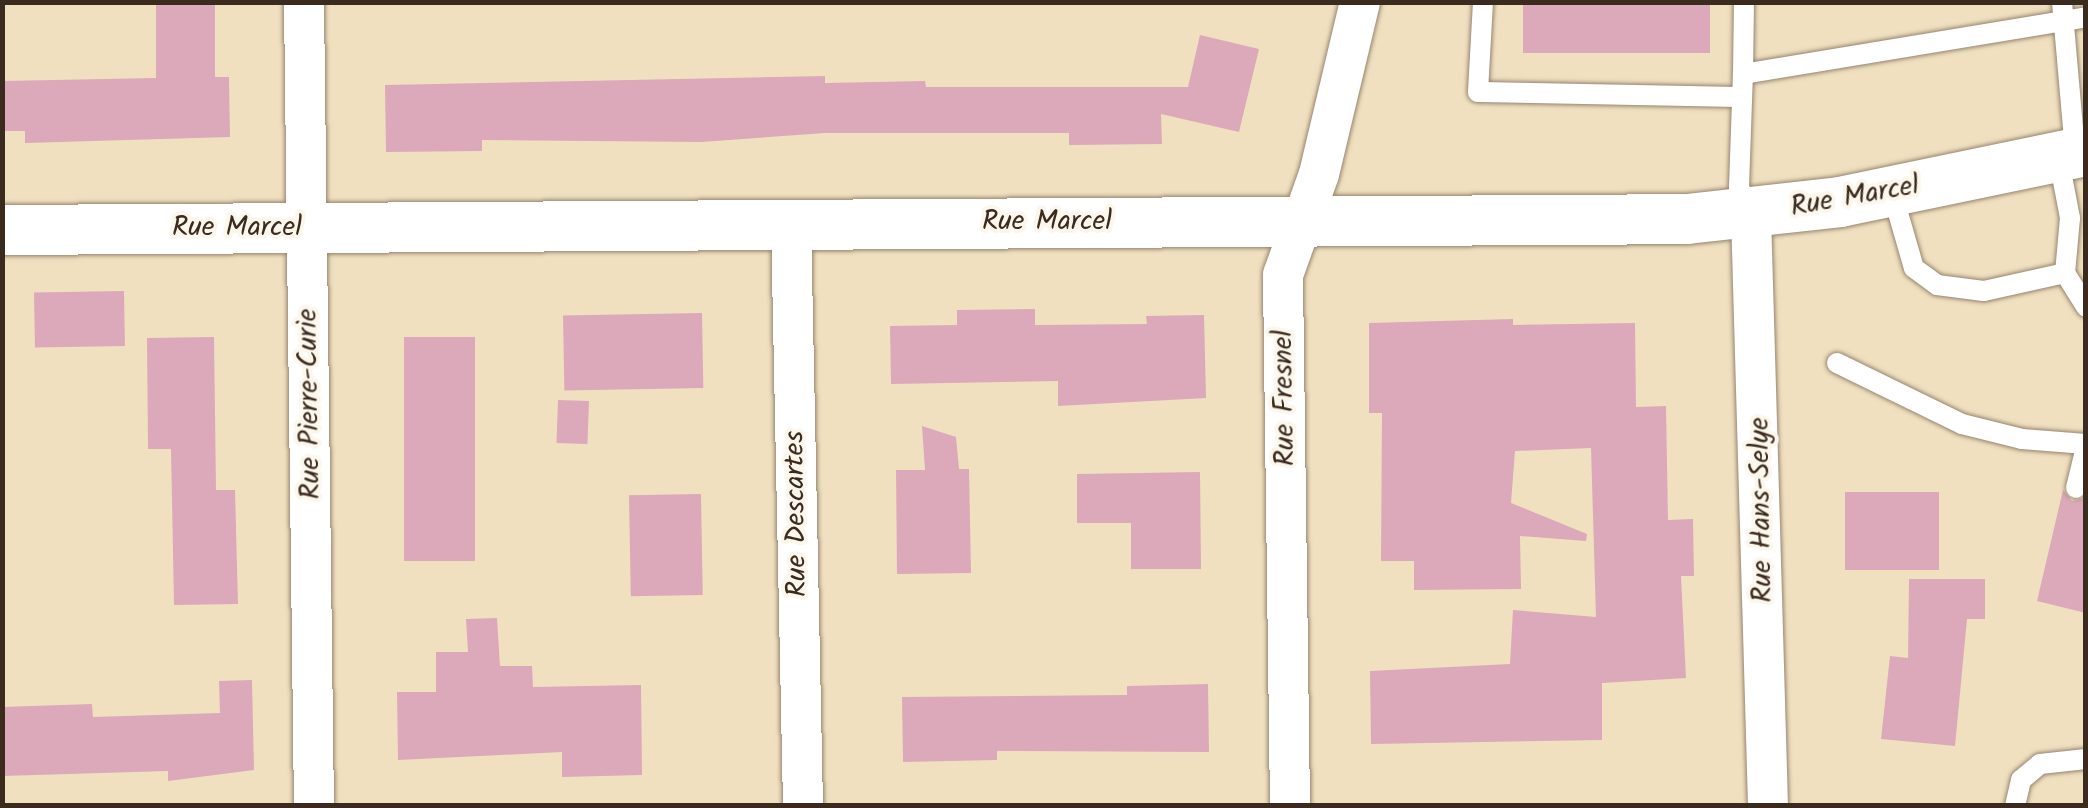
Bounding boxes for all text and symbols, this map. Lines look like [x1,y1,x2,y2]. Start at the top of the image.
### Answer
street label: Rue Marcel [1788,169,1922,225]
street label: Rue Marcel [982,205,1112,239]
street label: Rue Marcel [172,211,302,245]
street label: Rue Pierre-Curie [292,308,328,500]
street label: Rue Fresnel [1267,329,1303,467]
street label: Rue Hans-Selye [1744,417,1780,603]
street label: Rue Descartes [779,430,815,598]

